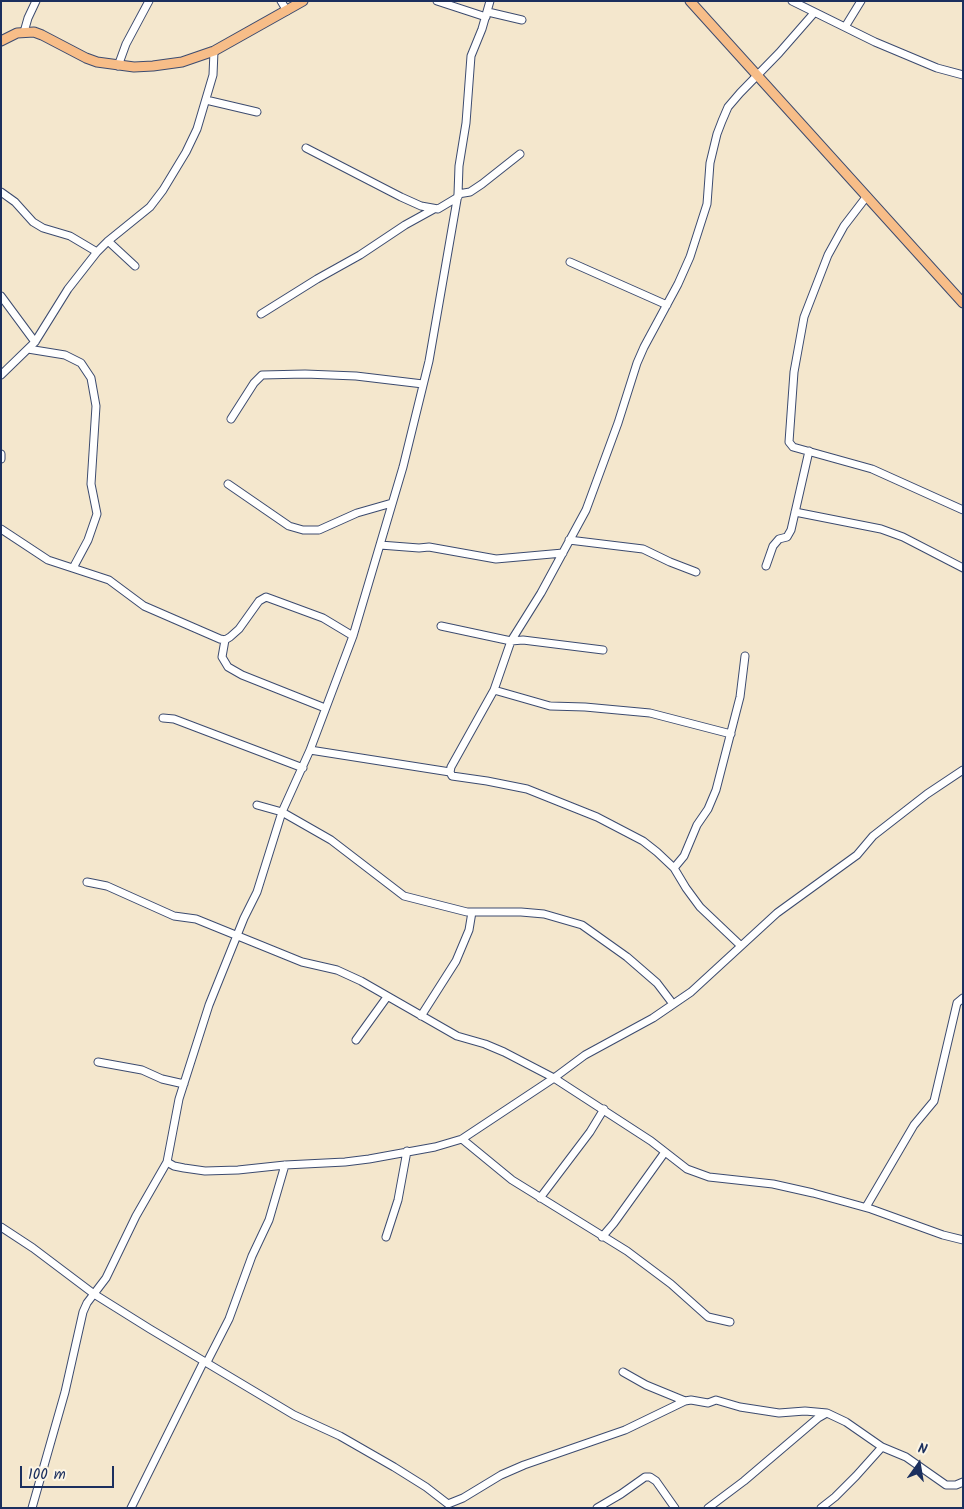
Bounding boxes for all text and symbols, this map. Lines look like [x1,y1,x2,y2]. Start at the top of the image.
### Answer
text: N [916,1438,929,1461]
north arrow [894,1439,944,1489]
scale bar [22,1456,116,1488]
text: 100 m [28,1463,66,1487]

